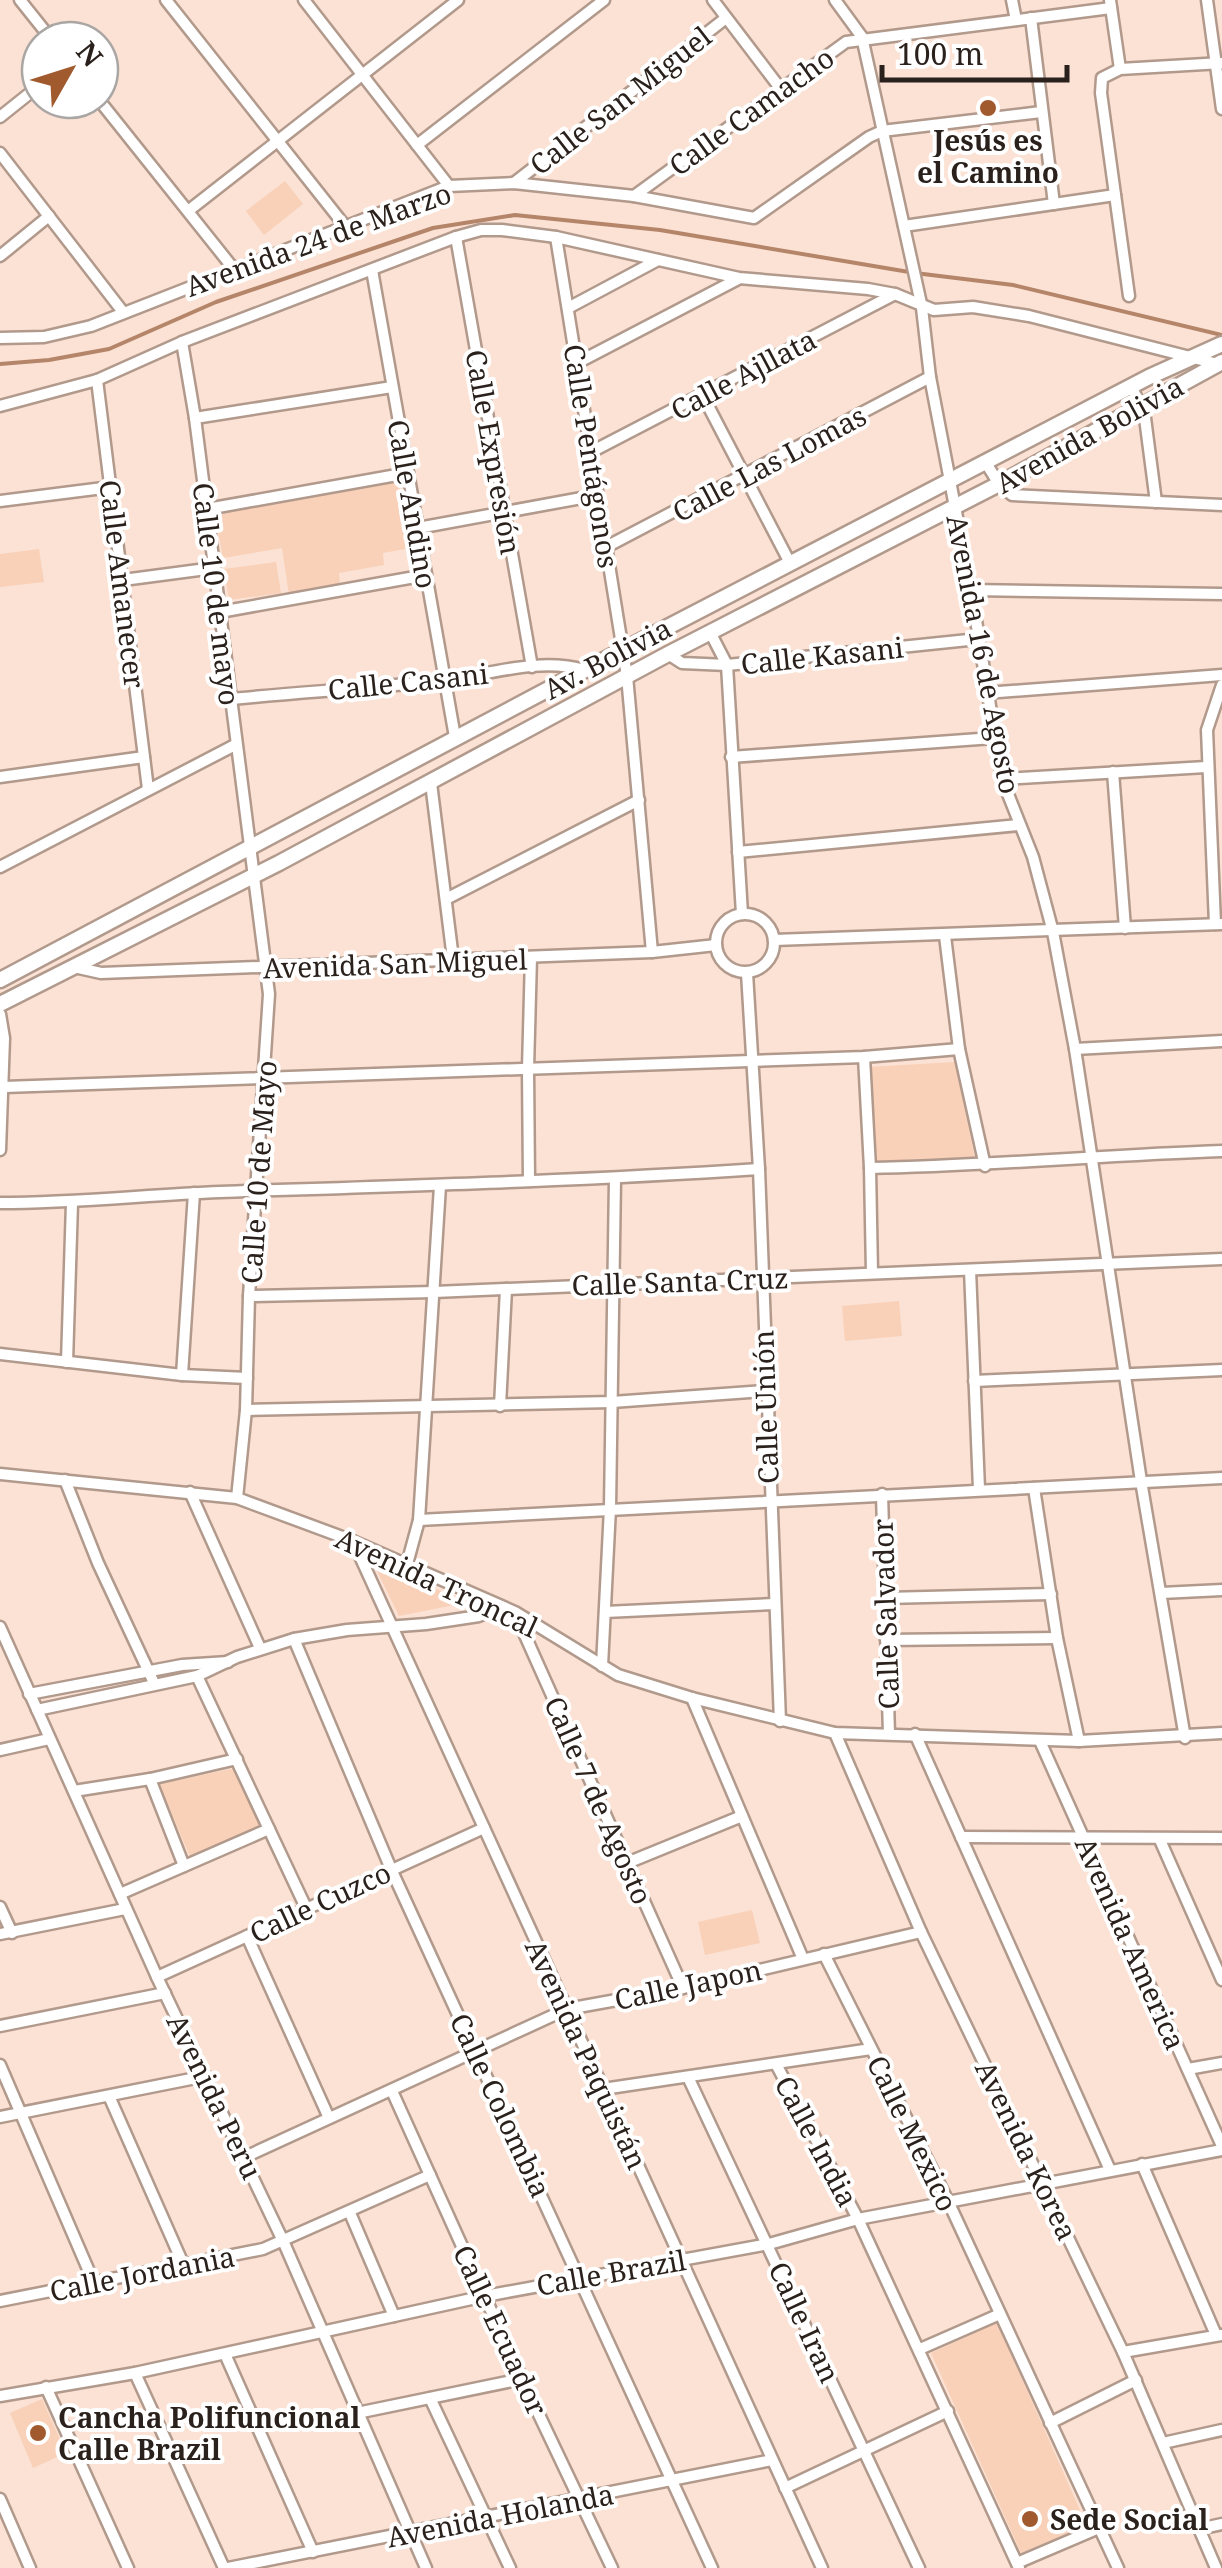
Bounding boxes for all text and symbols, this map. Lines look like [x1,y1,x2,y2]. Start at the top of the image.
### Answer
street label: Calle San Miguel [521,17,719,183]
north arrow [20,20,120,120]
scale bar [882,20,1067,82]
text: N [68,33,112,74]
text: 100 m [897,33,983,74]
street label: Calle Camacho [661,38,841,184]
marker: Jesús es el Camino [977,97,999,119]
place label: Jesús es el Camino [917,121,1059,191]
street label: Avenida 24 de Marzo [180,173,456,305]
street label: Calle Ajllata [664,320,822,428]
street label: Calle Pentágonos [556,341,628,571]
street label: Calle Expresión [457,347,531,557]
street label: Avenida Bolivia [988,367,1190,501]
street label: Calle Las Lomas [666,396,872,530]
street label: Calle Andino [379,417,447,591]
street label: Calle Amanecer [91,478,155,690]
street label: Calle 10 de mayo [184,480,250,708]
street label: Avenida 16 de Agosto [938,511,1030,797]
street label: Av. Bolivia [536,608,678,708]
street label: Calle Kasani [739,628,905,682]
street label: Calle Casani [326,654,490,708]
street label: Avenida San Miguel [262,939,528,987]
street label: Calle 10 de Mayo [231,1059,285,1285]
street label: Calle Santa Cruz [571,1258,789,1304]
street label: Calle Unión [743,1329,787,1485]
street label: Avenida Troncal [330,1518,545,1646]
street label: Calle Salvador [863,1518,907,1710]
street label: Calle 7 de Agosto [536,1690,662,1910]
street label: Avenida America [1067,1830,1195,2056]
street label: Calle Cuzco [243,1853,397,1951]
street label: Avenida Paquistán [517,1933,657,2175]
street label: Calle Japon [611,1950,765,2018]
street label: Avenida Peru [159,2007,271,2185]
street label: Calle Colombia [442,2007,560,2203]
street label: Calle Mexico [859,2049,967,2217]
street label: Avenida Korea [967,2054,1087,2246]
street label: Calle India [767,2069,867,2213]
street label: Calle Jordania [46,2236,238,2310]
street label: Calle Ecuador [445,2239,557,2421]
street label: Calle Brazil [533,2240,689,2304]
street label: Calle Iran [760,2255,850,2389]
place label: Cancha Polifuncional Calle Brazil [58,2398,361,2468]
marker: Cancha Polifuncional Calle Brazil [27,2422,49,2444]
street label: Avenida Holanda [383,2474,617,2556]
place label: Sede Social [1050,2500,1209,2538]
marker: Sede Social [1019,2508,1041,2530]

